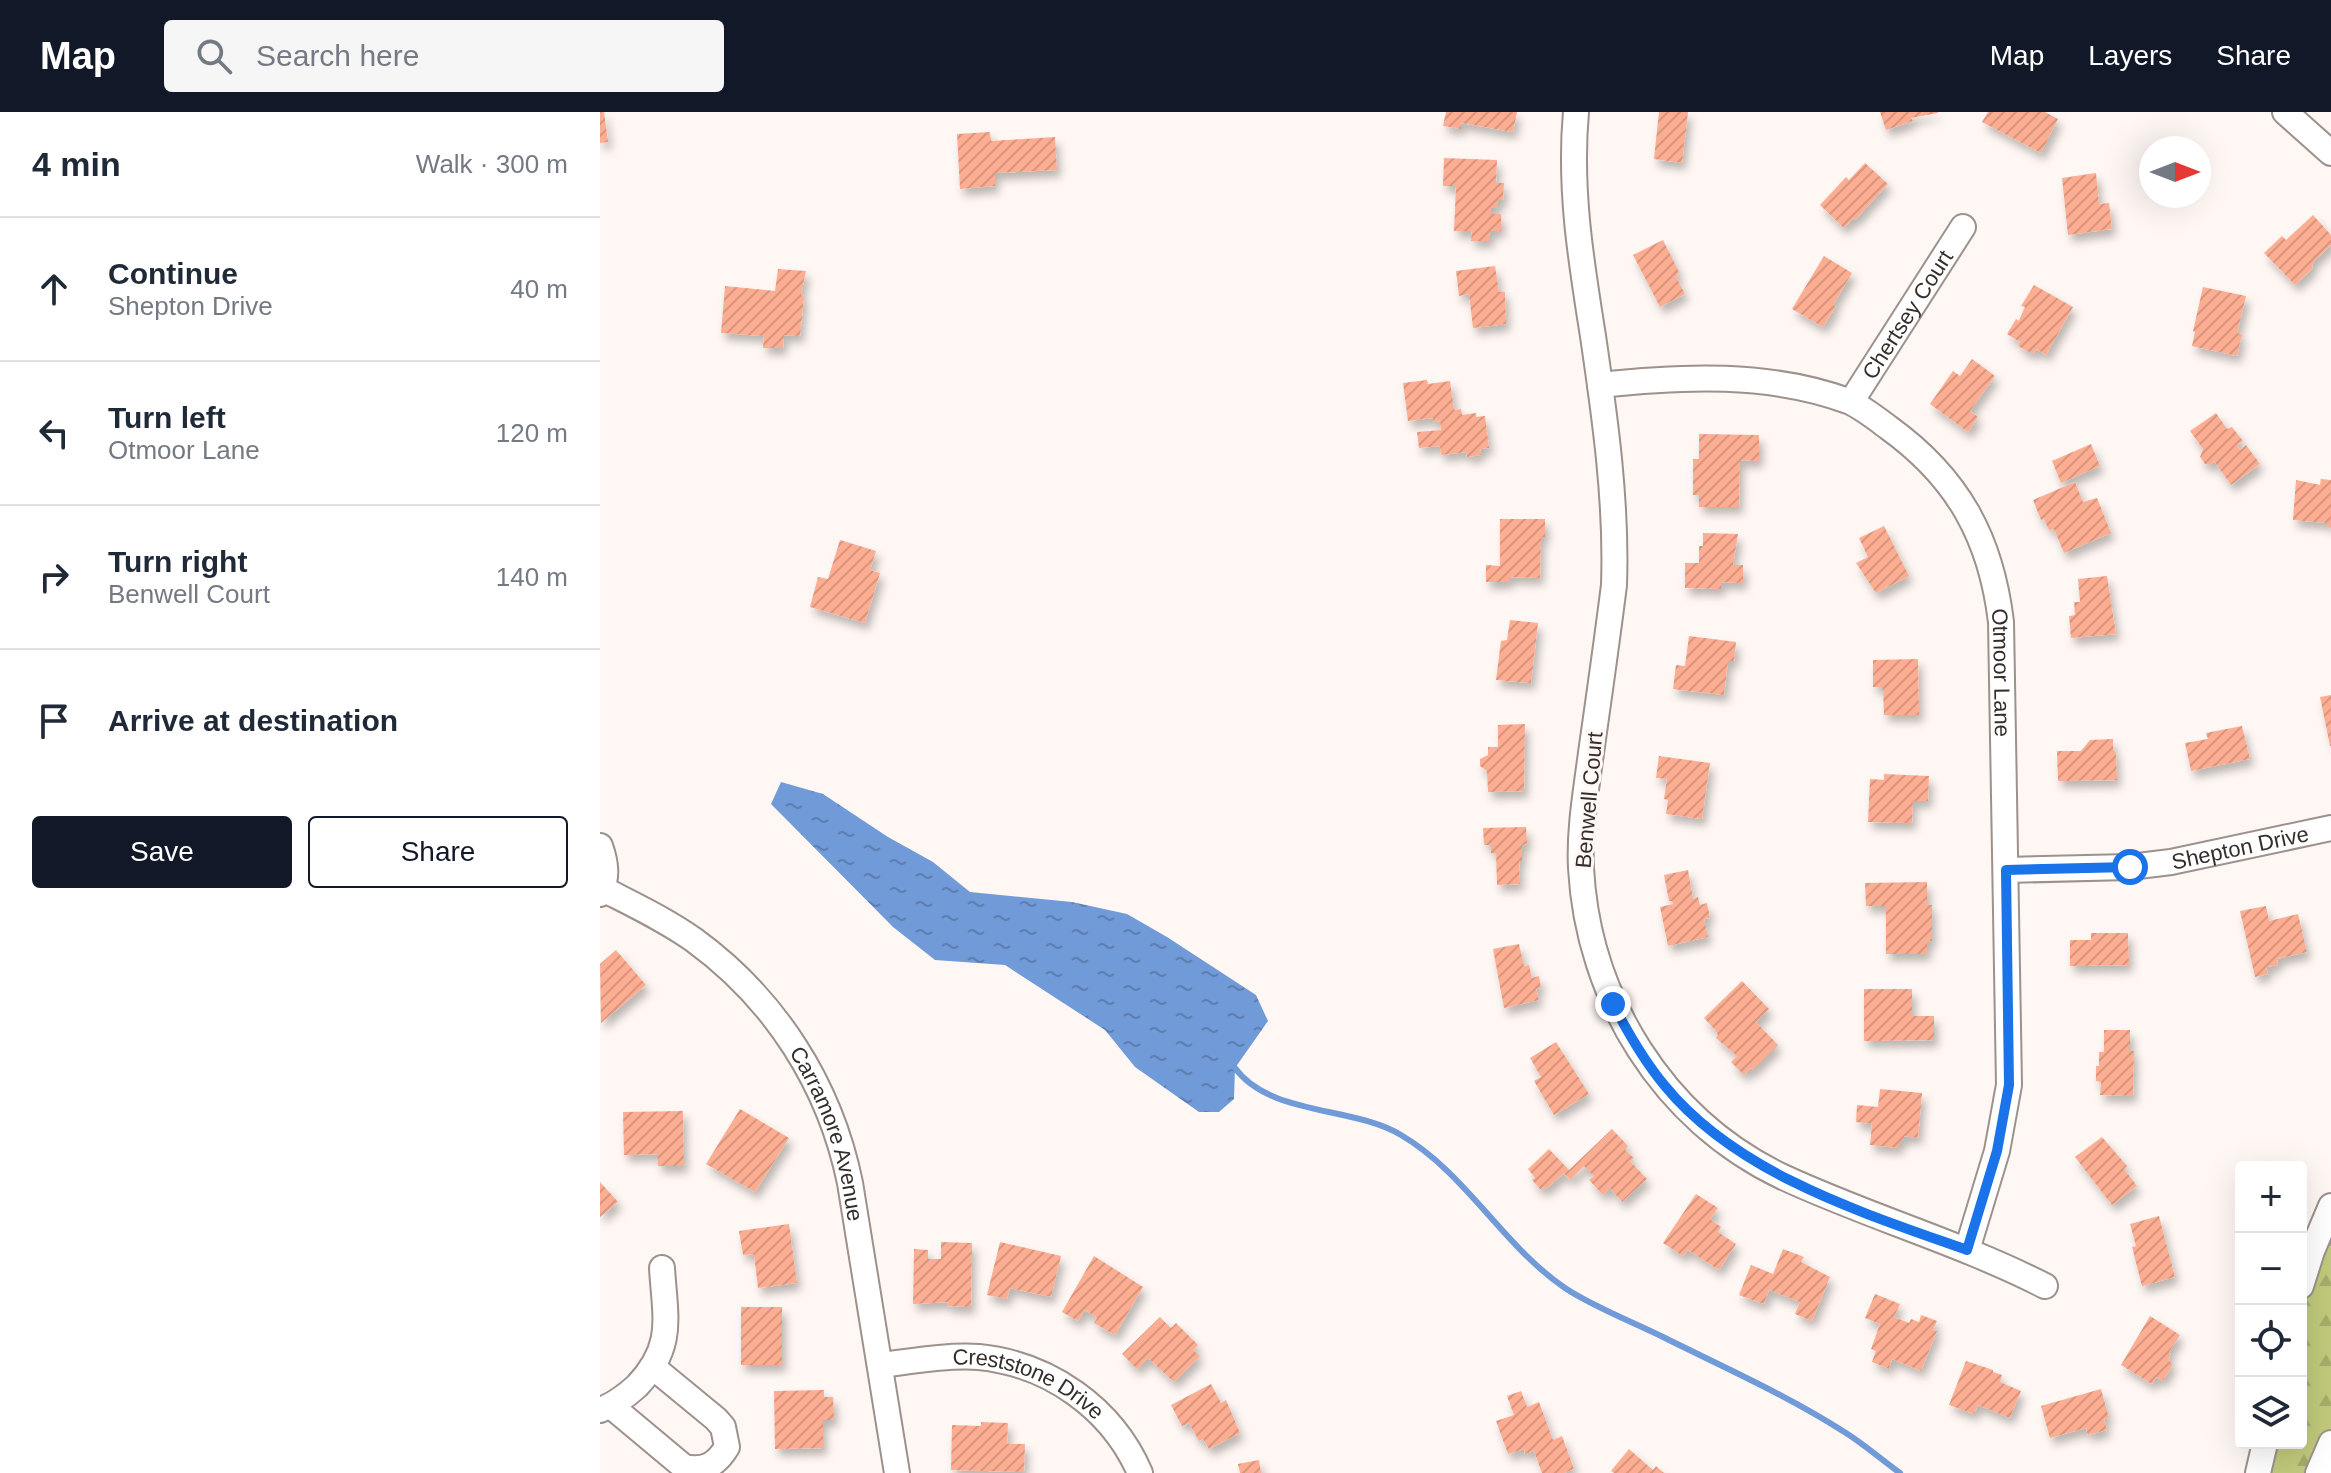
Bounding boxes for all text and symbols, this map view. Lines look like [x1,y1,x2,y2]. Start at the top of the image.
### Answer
search box [164,20,724,92]
icon: search [192,34,236,78]
text: Map [40,35,116,77]
text: Search here [256,39,419,72]
text: Map [1990,40,2044,71]
text: Layers [2088,40,2172,71]
text: Share [2216,40,2291,71]
north arrow [2139,136,2211,208]
text: 4 min [32,145,121,183]
text: Walk · 300 m [416,149,568,179]
street label: Chertsey Court [1857,245,1957,383]
text: Continue [108,257,238,290]
icon: ahead [32,267,76,311]
text: 40 m [510,274,568,304]
text: Shepton Drive [108,291,273,321]
text: Turn left [108,401,226,434]
icon: left [32,411,76,455]
text: 120 m [496,418,568,448]
text: Otmoor Lane [108,435,260,465]
text: Turn right [108,545,247,578]
icon: right [32,555,76,599]
text: 140 m [496,562,568,592]
text: Benwell Court [108,579,270,609]
street label: Otmoor Lane [1987,607,2015,737]
icon: arrive [32,699,76,743]
text: Arrive at destination [108,704,398,737]
street label: Benwell Court [1571,731,1607,869]
button: Save [32,816,292,888]
button: Share [308,816,568,888]
street label: Shepton Drive [2169,821,2311,874]
route start [2112,849,2148,885]
route end [1595,986,1631,1022]
street label: Carramore Avenue [785,1042,868,1223]
map controls [2235,1161,2307,1449]
button: + [2235,1161,2307,1233]
button: − [2235,1233,2307,1305]
button: locate [2235,1305,2307,1377]
street label: Creststone Drive [952,1344,1109,1424]
button: layers [2235,1377,2307,1449]

